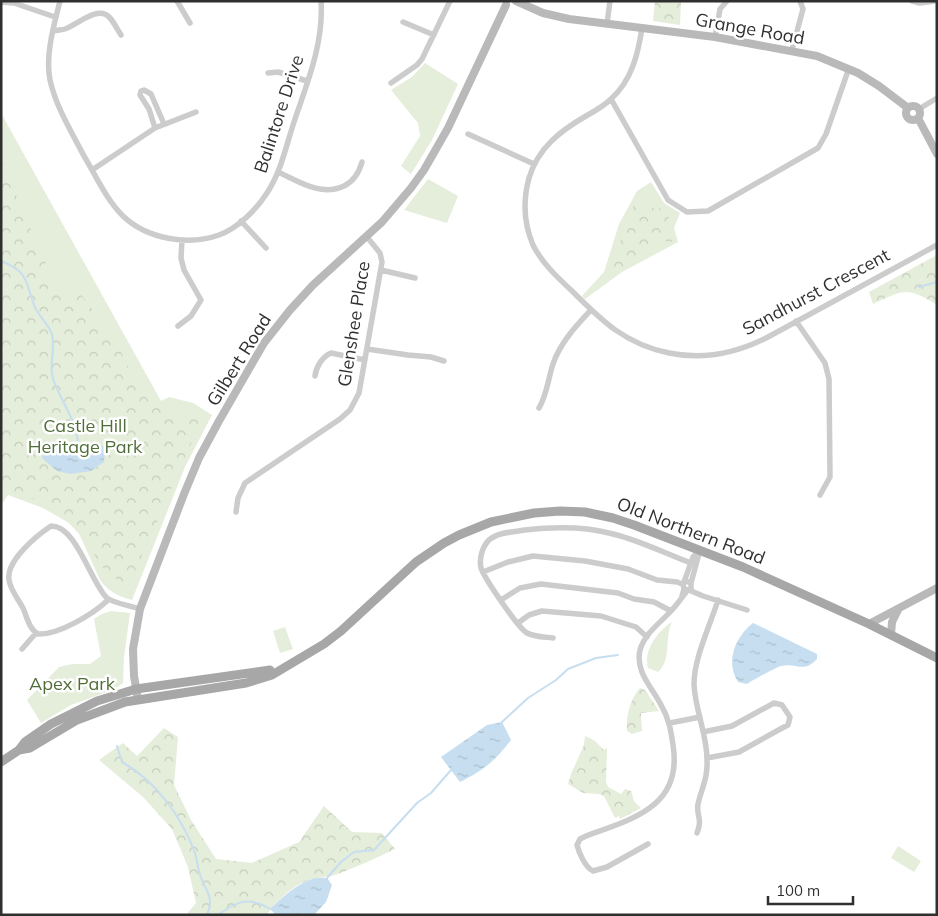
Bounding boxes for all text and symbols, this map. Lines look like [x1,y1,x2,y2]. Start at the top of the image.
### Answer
street label: Grange Road [694,8,806,49]
street label: Balintore Drive [249,52,308,176]
street label: Sandhurst Crescent [738,243,893,340]
street label: Glenshee Place [332,259,375,388]
street label: Gilbert Road [201,309,276,410]
park label: Castle Hill Heritage Park [28,414,143,458]
street label: Old Northern Road [614,492,769,569]
park label: Apex Park [29,672,116,695]
scale bar [768,874,853,906]
text: 100 m [776,881,820,900]

